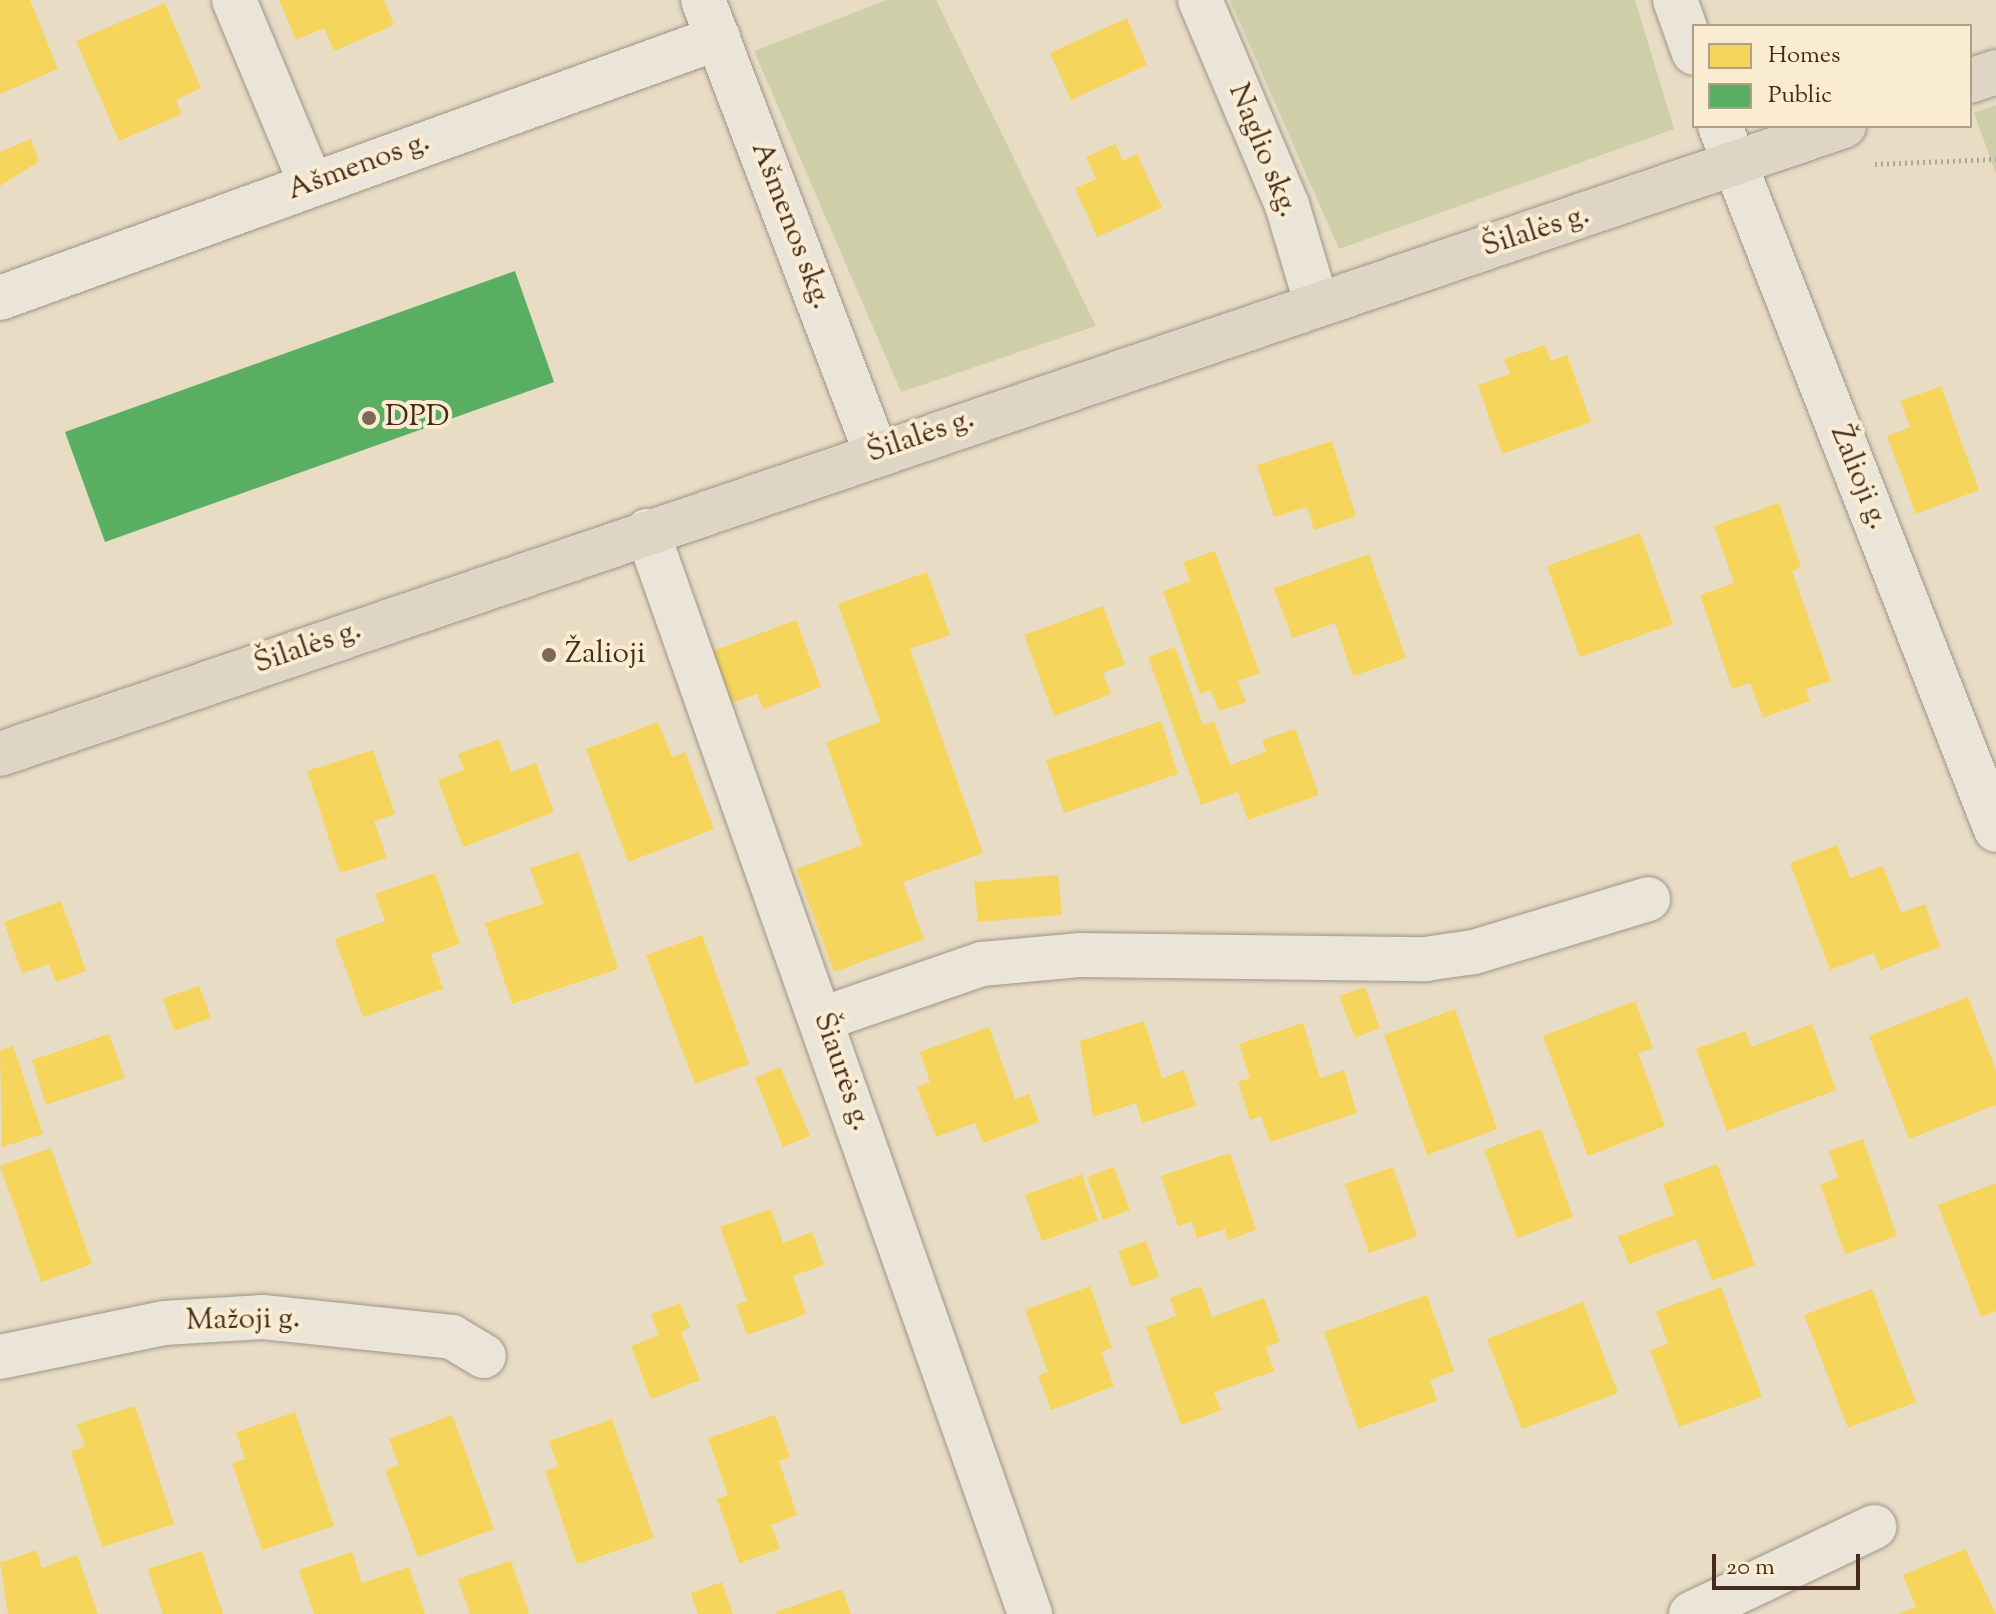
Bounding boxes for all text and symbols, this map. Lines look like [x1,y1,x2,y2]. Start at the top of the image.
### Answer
legend [1692,24,1972,128]
text: Homes [1768,39,1840,73]
street label: Naglio skg. [1219,79,1305,223]
text: Public [1768,79,1832,113]
street label: Ašmenos g. [283,125,435,209]
street label: Ašmenos skg. [742,137,838,315]
street label: Šilalės g. [1478,198,1594,266]
place label: DPD [385,400,449,436]
street label: Šilalės g. [863,402,979,472]
marker: DPD [360,409,378,427]
street label: Žalioji g. [1821,421,1895,535]
street label: Šilalės g. [250,613,366,683]
place label: Žalioji [565,637,646,673]
marker: Žalioji [540,646,558,664]
street label: Šiaurės g. [804,1008,878,1136]
street label: Mažoji g. [185,1302,301,1340]
scale bar [1716,1538,1864,1588]
text: 20 m [1726,1551,1775,1585]

